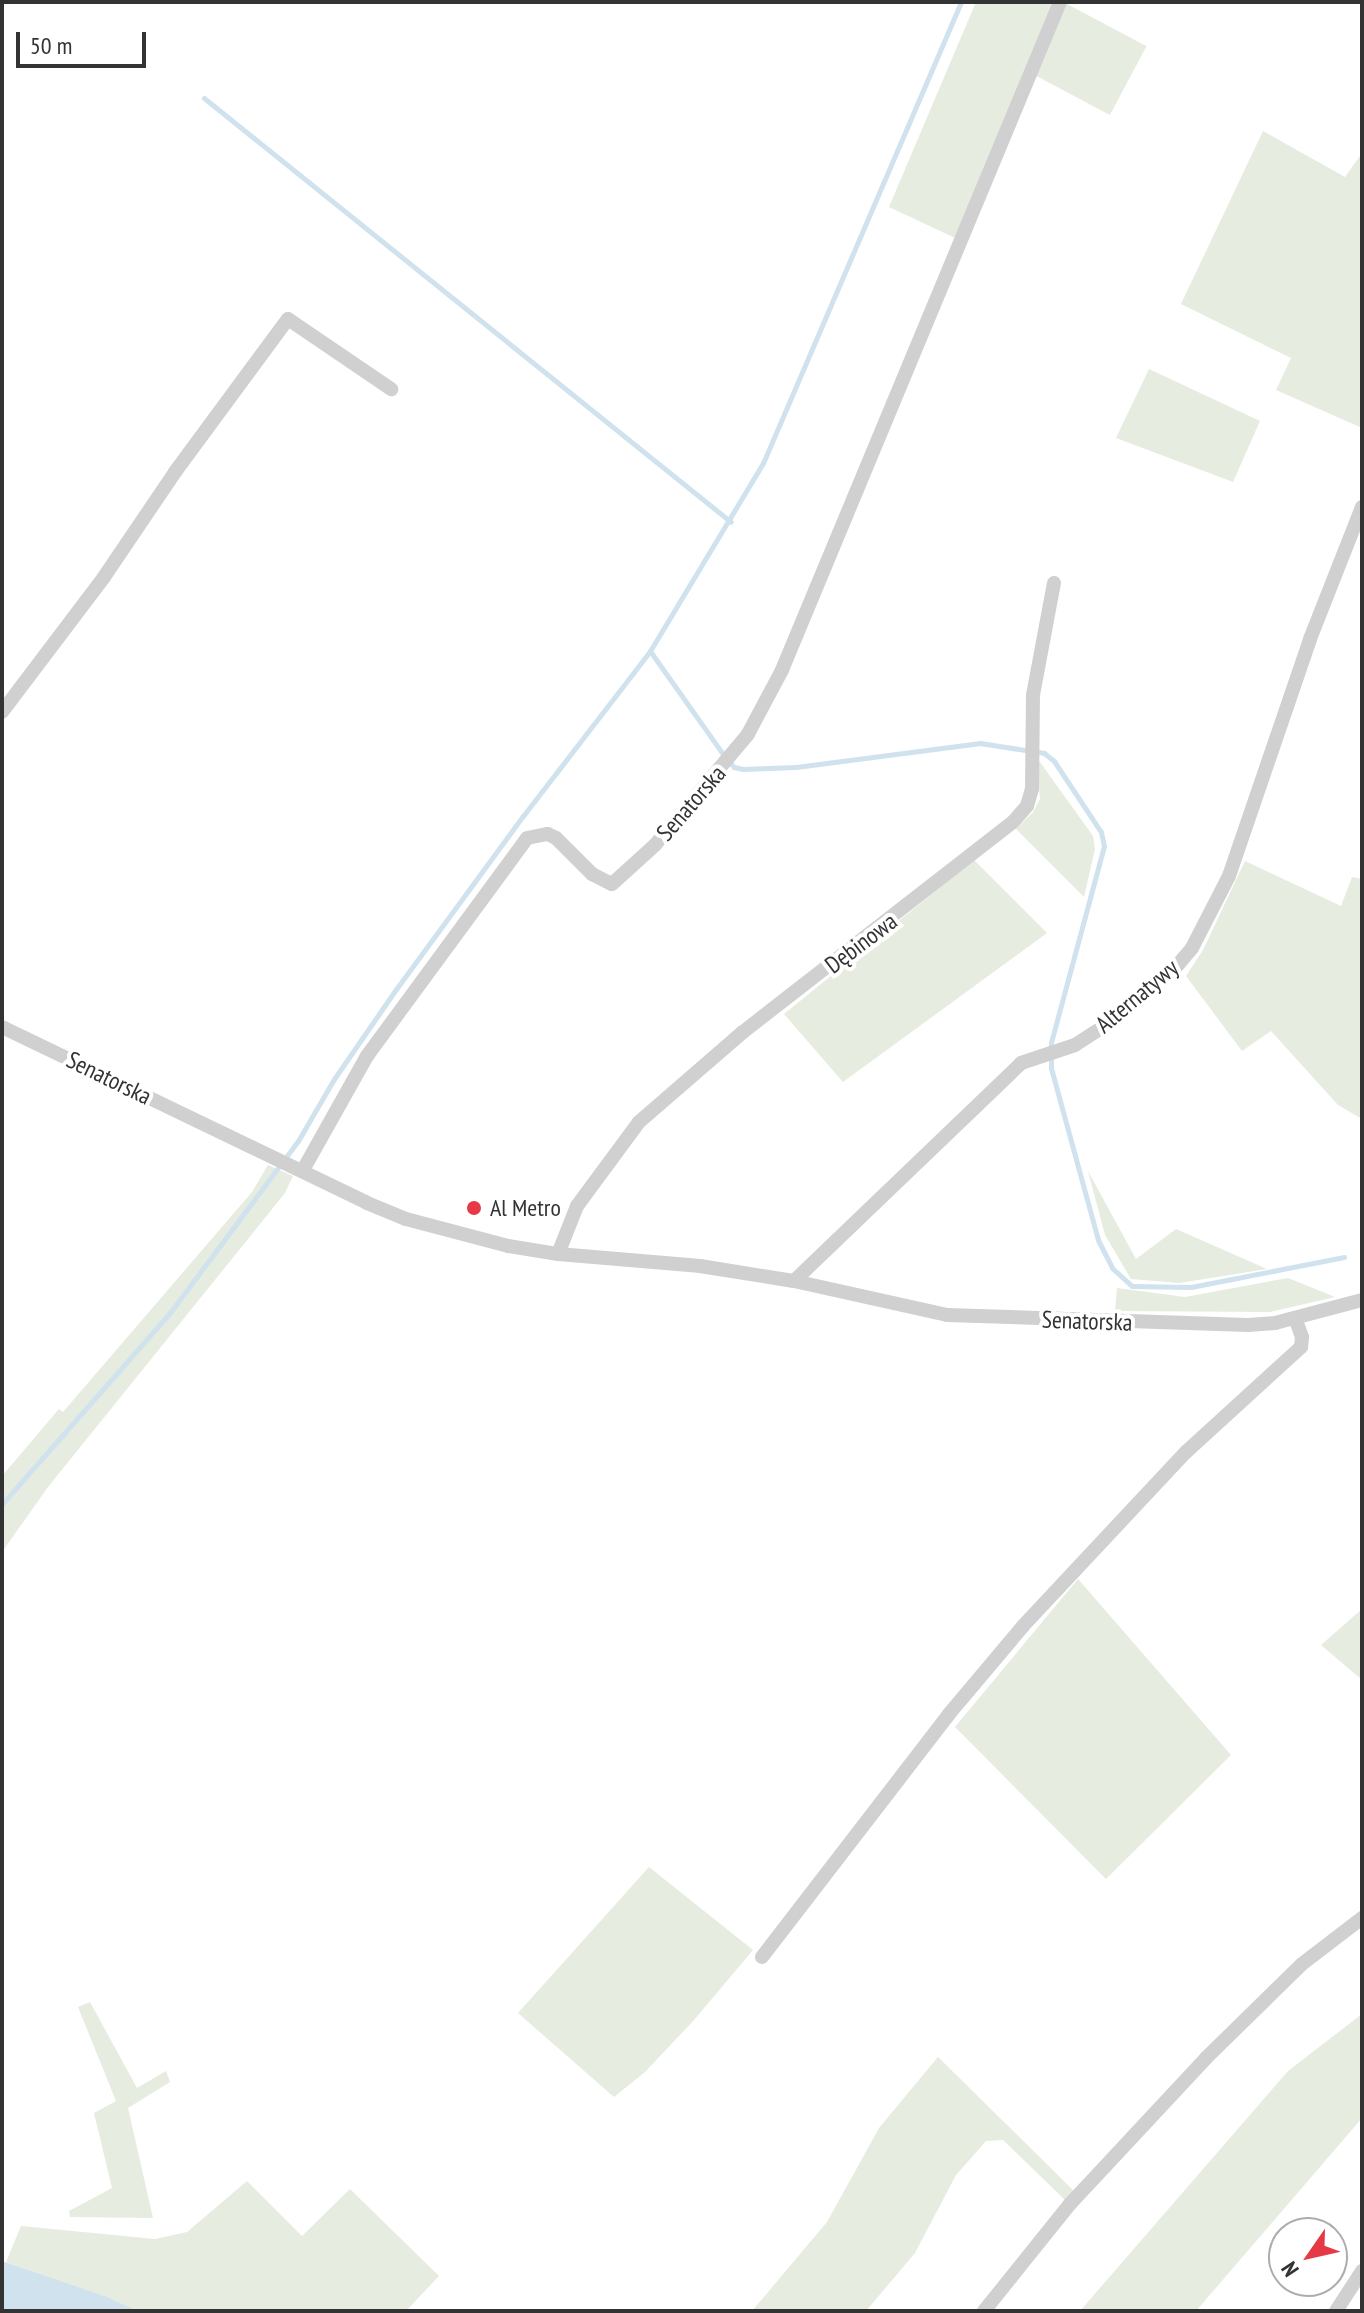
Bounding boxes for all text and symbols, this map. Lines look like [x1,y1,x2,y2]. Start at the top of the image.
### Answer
scale bar [20,16,150,66]
text: 50 m [30,30,72,61]
street label: Senatorska [650,759,732,847]
street label: Dębinowa [819,907,903,979]
street label: Alternatywy [1090,953,1184,1039]
street label: Senatorska [62,1045,156,1111]
place label: Al Metro [490,1194,561,1222]
marker: Al Metro [465,1199,483,1217]
street label: Senatorska [1041,1305,1133,1337]
north arrow [1268,2217,1348,2297]
text: N [1275,2257,1305,2282]

